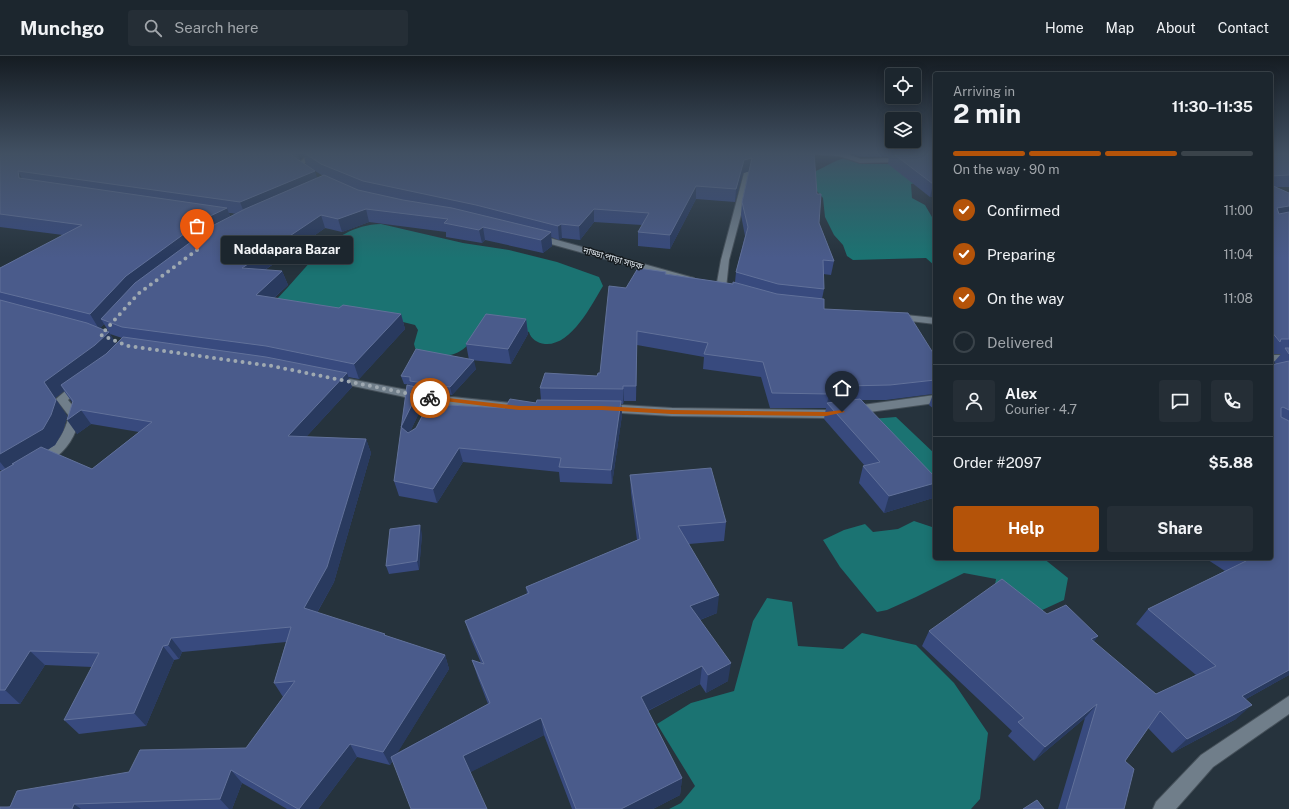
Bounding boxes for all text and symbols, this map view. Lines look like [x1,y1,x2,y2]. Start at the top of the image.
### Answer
search box [128,10,408,46]
text: Munchgo [20,17,104,39]
icon: search [142,17,164,39]
text: Search here [174,19,259,36]
text: Home [1045,20,1084,36]
text: Map [1106,20,1134,36]
text: About [1156,20,1196,36]
text: Contact [1218,20,1269,36]
map controls [885,68,921,148]
button: locate [885,68,921,104]
text: Arriving in [953,84,1015,99]
text: 2 min [953,98,1021,129]
text: 11:30–11:35 [1172,98,1253,115]
button: layers [885,112,921,148]
text: On the way · 90 m [953,162,1060,177]
icon: check [953,199,975,221]
text: Confirmed [987,202,1060,219]
text: 11:00 [1224,203,1253,218]
pin [180,209,214,250]
icon: bag [186,215,208,237]
callout: Naddapara Bazar [221,236,353,264]
text: Naddapara Bazar [234,242,340,257]
icon: check [953,243,975,265]
street label: নাড্ডা পাড়া সড়ক [581,244,645,272]
text: Preparing [987,246,1056,263]
text: 11:04 [1223,247,1253,262]
icon: check [953,287,975,309]
text: On the way [987,290,1064,307]
text: 11:08 [1223,291,1253,306]
text: Delivered [987,334,1053,351]
pin [825,371,859,412]
icon: home [831,377,853,399]
courier [410,378,450,418]
button: person [953,380,995,422]
button: chat [1159,380,1201,422]
button: phone [1211,380,1253,422]
text: Alex [1005,385,1037,402]
icon: bike [419,387,441,409]
text: Courier · 4.7 [1005,402,1077,417]
text: Order #2097 [953,454,1042,471]
text: $5.88 [1209,454,1253,471]
button: Help [953,506,1099,552]
button: Share [1107,506,1253,552]

